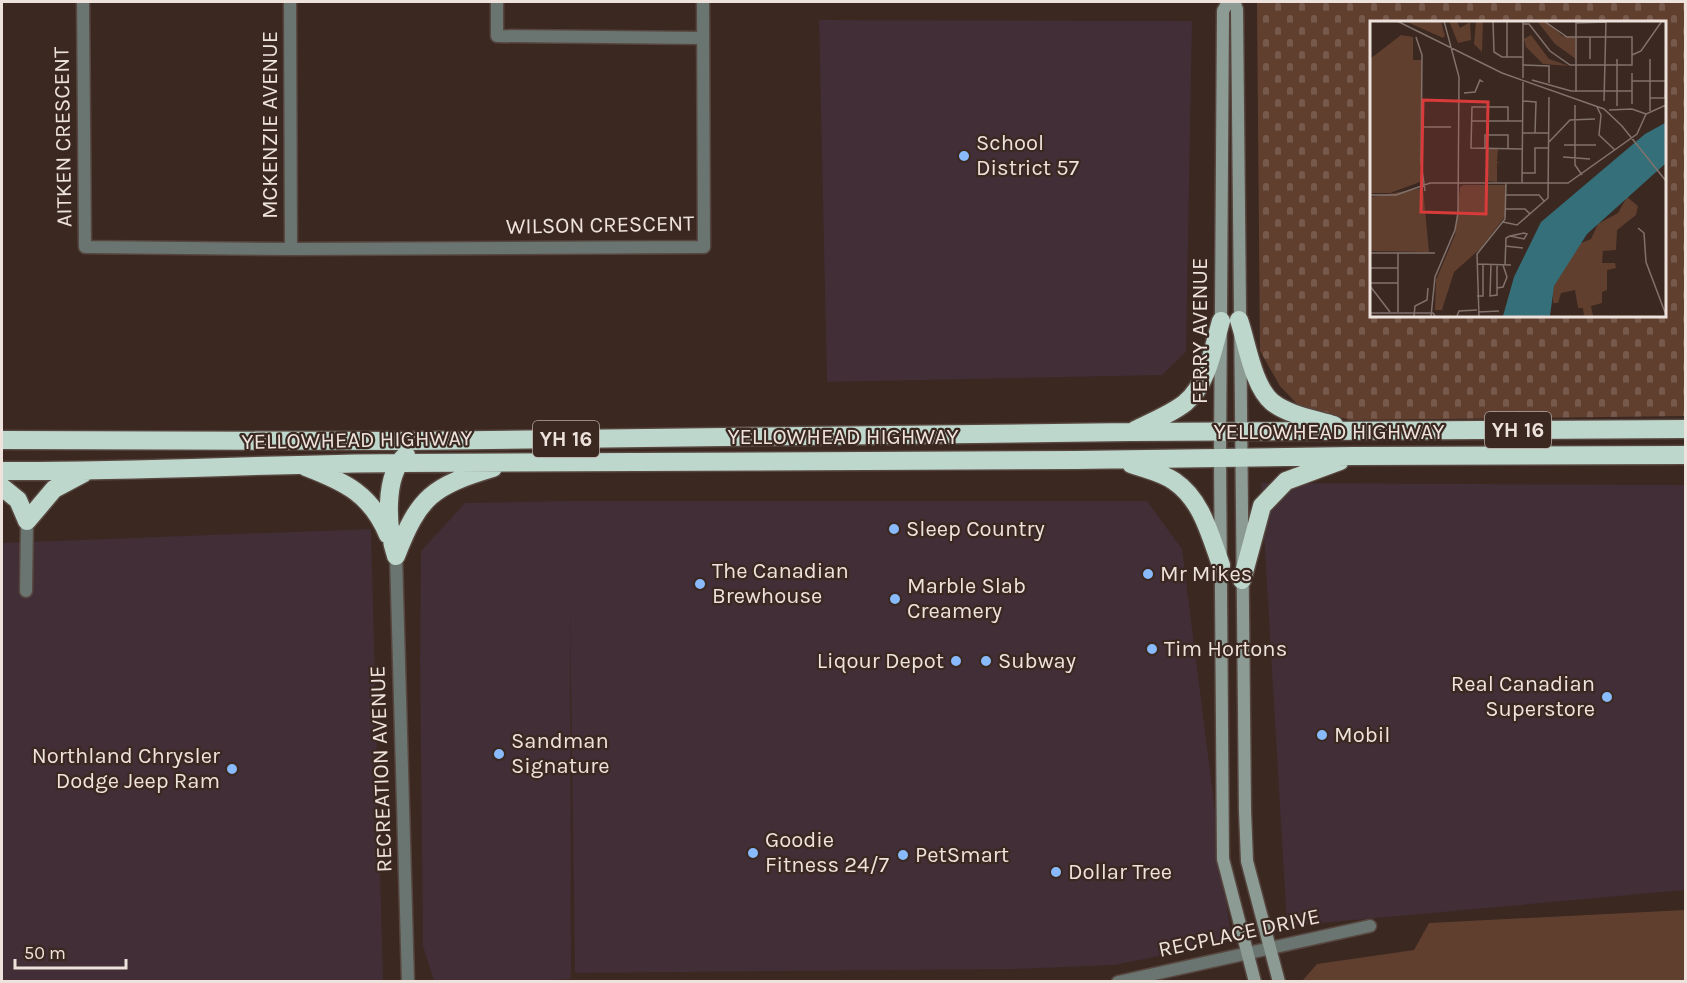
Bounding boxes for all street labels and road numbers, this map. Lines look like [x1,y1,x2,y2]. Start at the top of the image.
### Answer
street label: MCKENZIE AVENUE [257,31,283,219]
street label: AITKEN CRESCENT [48,47,78,227]
street label: WILSON CRESCENT [506,210,694,240]
street label: FERRY AVENUE [1187,258,1213,404]
road number: YH 16 [1485,412,1551,448]
street label: YELLOWHEAD HIGHWAY [1213,419,1445,445]
road number: YH 16 [533,421,599,457]
street label: YELLOWHEAD HIGHWAY [727,424,959,450]
street label: YELLOWHEAD HIGHWAY [241,425,473,455]
street label: RECREATION AVENUE [364,665,398,873]
street label: RECPLACE DRIVE [1156,903,1322,963]

